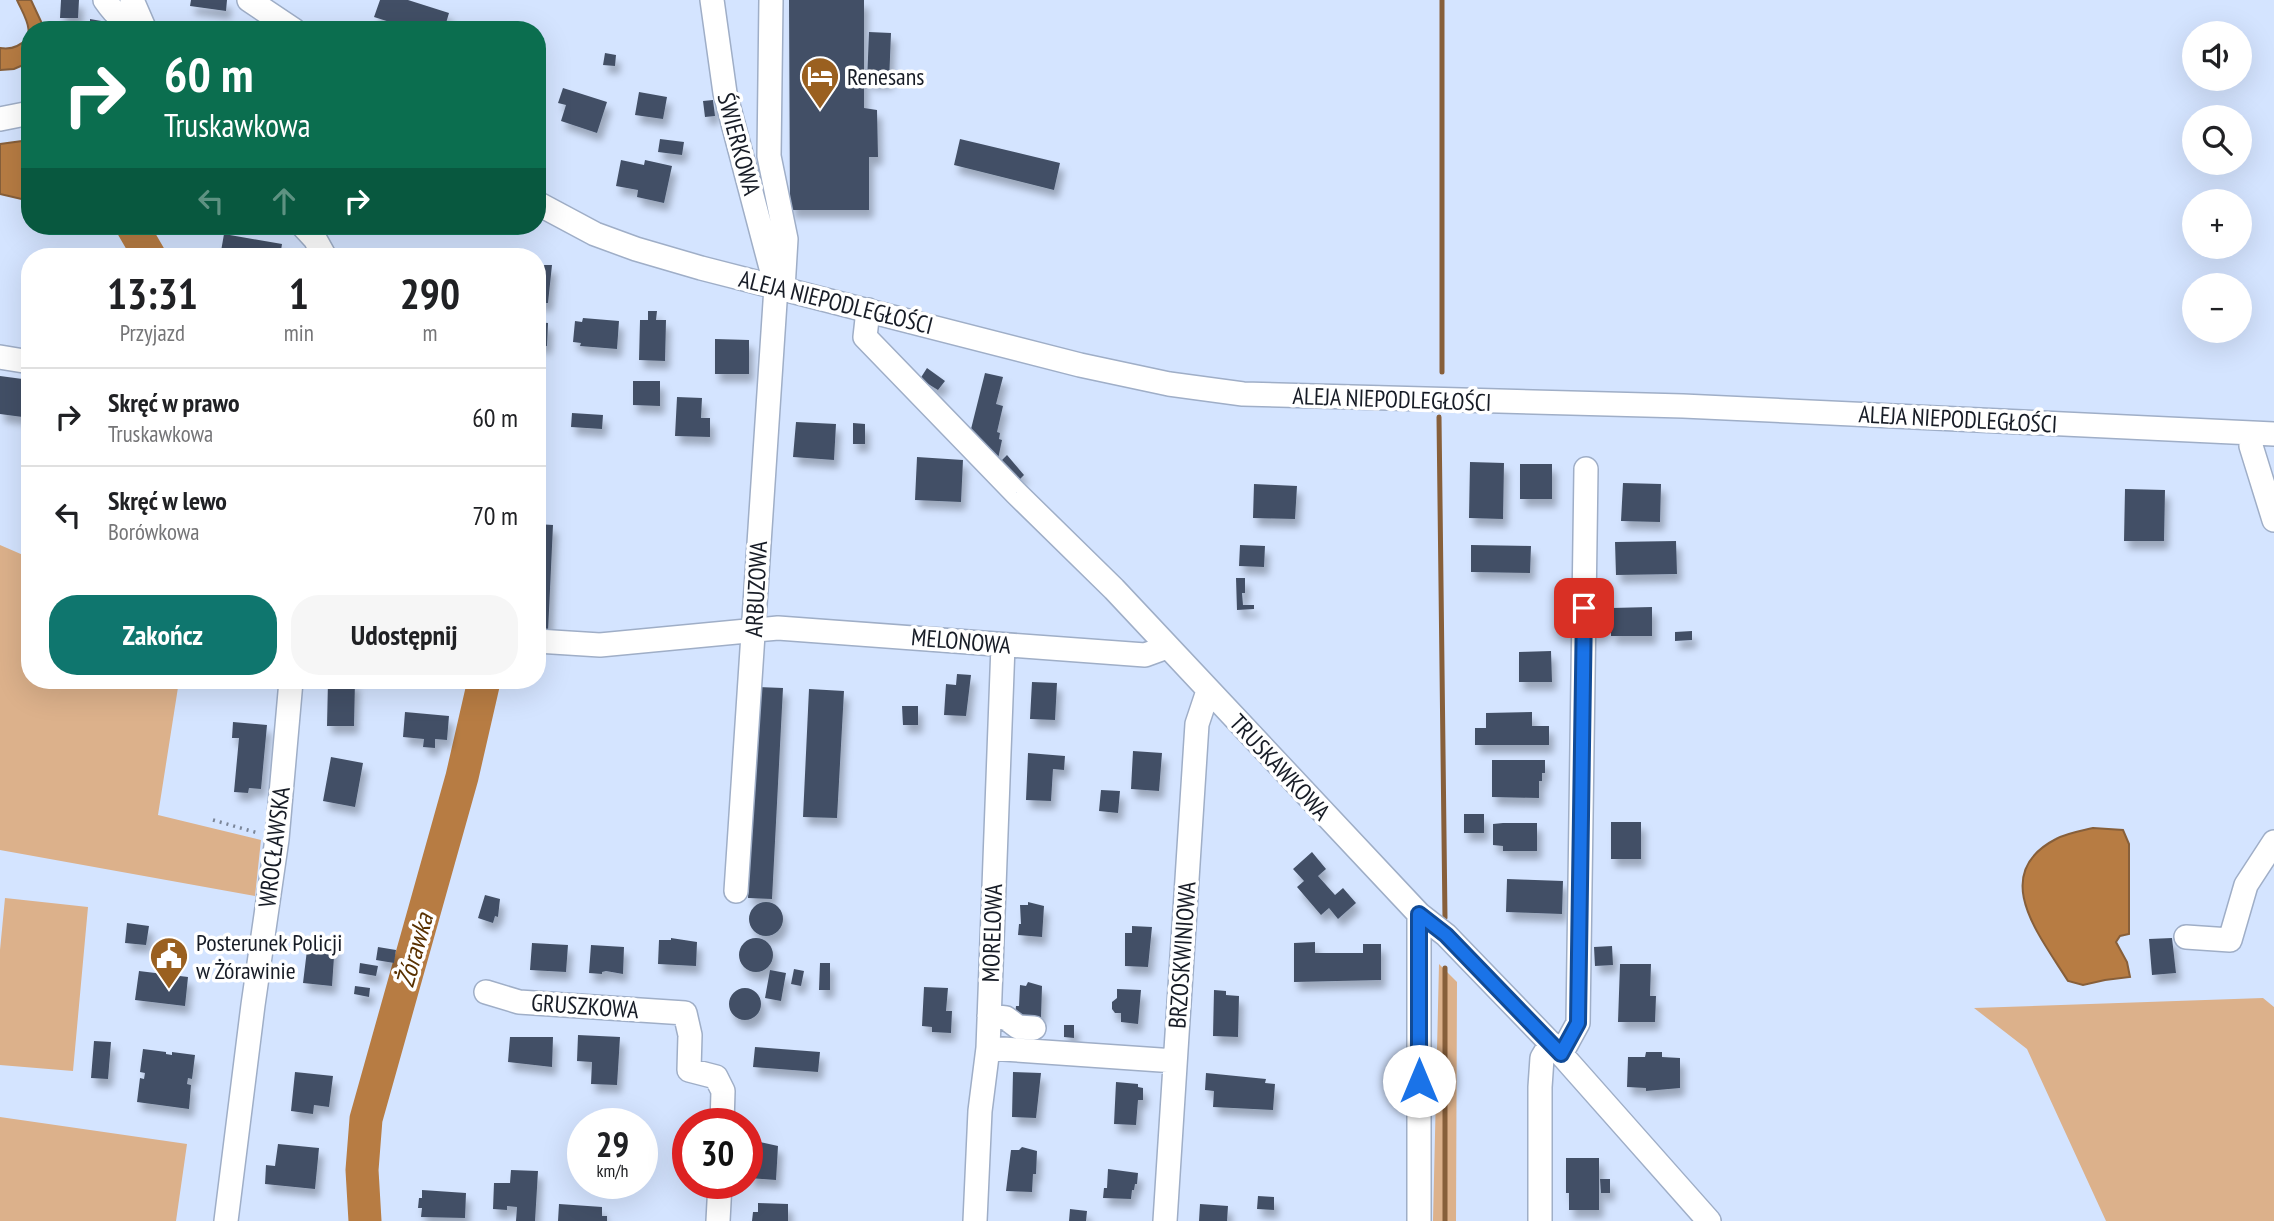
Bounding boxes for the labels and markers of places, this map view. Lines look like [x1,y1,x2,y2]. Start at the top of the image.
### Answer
hotel icon: Renesans [799,55,841,110]
place label: Renesans [847,61,924,92]
pin [1554,578,1614,638]
place label: Posterunek Policji w Żórawinie [196,927,342,986]
public building icon: Posterunek Policji w Żórawinie [148,935,190,990]

